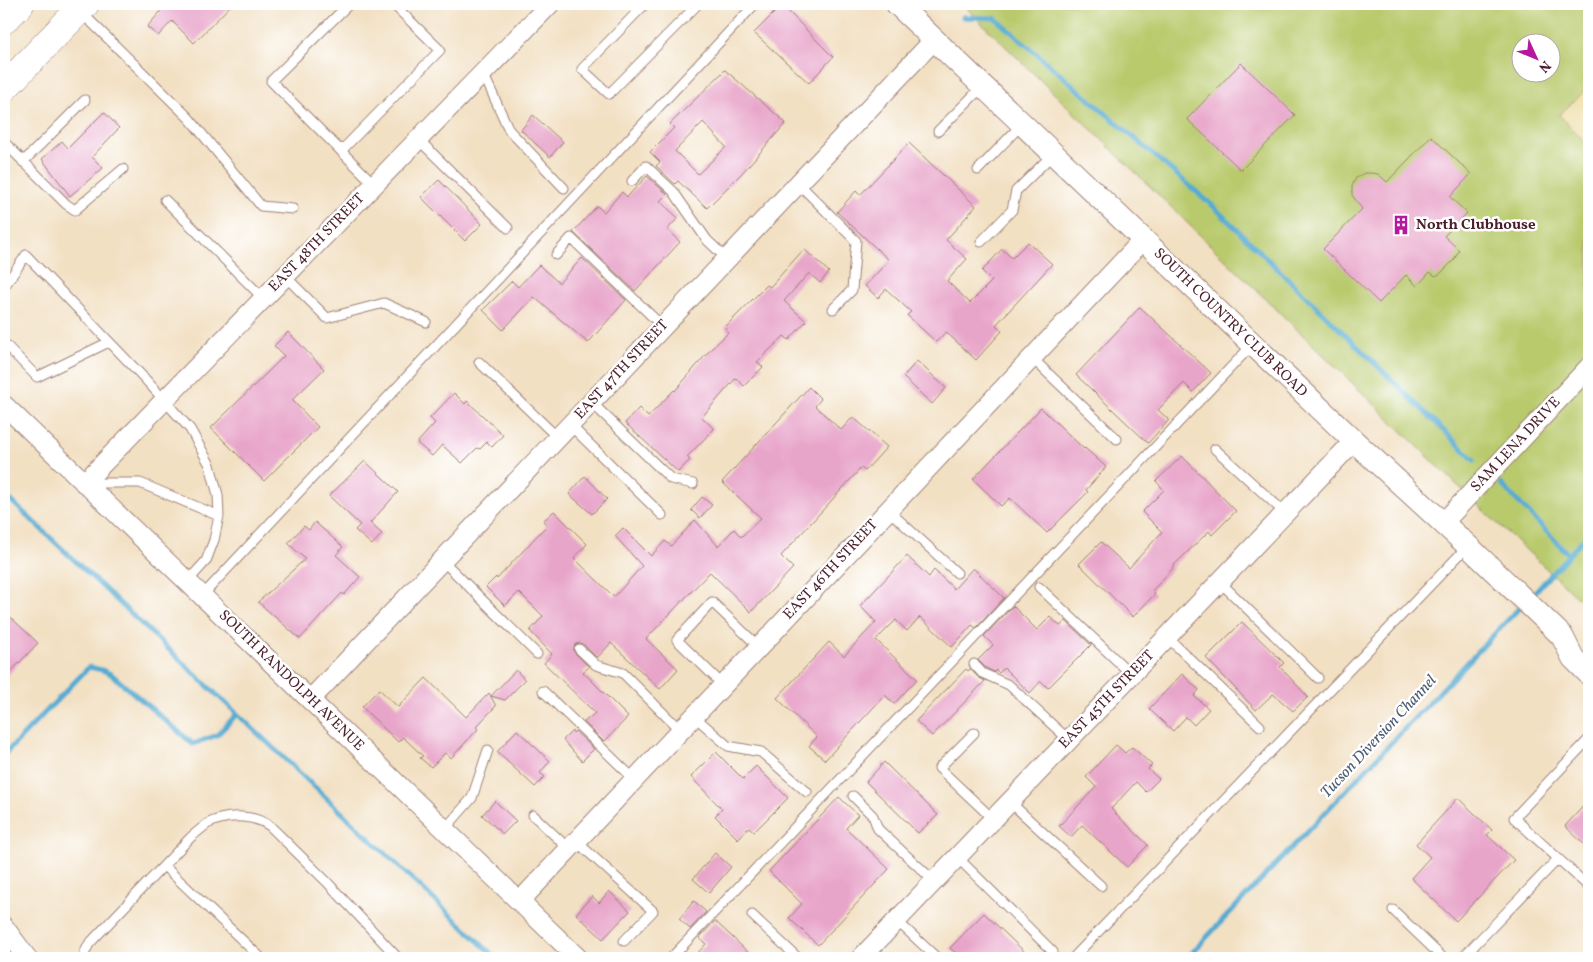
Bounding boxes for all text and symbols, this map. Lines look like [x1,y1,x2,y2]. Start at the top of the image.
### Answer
north arrow [1510,32,1560,82]
text: N [1534,56,1555,76]
street label: EAST 48TH STREET [264,189,370,297]
building icon: North Clubhouse [1390,214,1412,236]
place label: North Clubhouse [1416,215,1536,236]
street label: SOUTH COUNTRY CLUB ROAD [1148,244,1312,402]
street label: EAST 47TH STREET [570,315,674,425]
street label: SAM LENA DRIVE [1466,393,1566,497]
street label: EAST 46TH STREET [779,515,883,625]
street label: SOUTH RANDOLPH AVENUE [213,606,369,756]
street label: EAST 45TH STREET [1054,646,1160,754]
water label: Tucson Diversion Channel [1316,671,1442,803]

